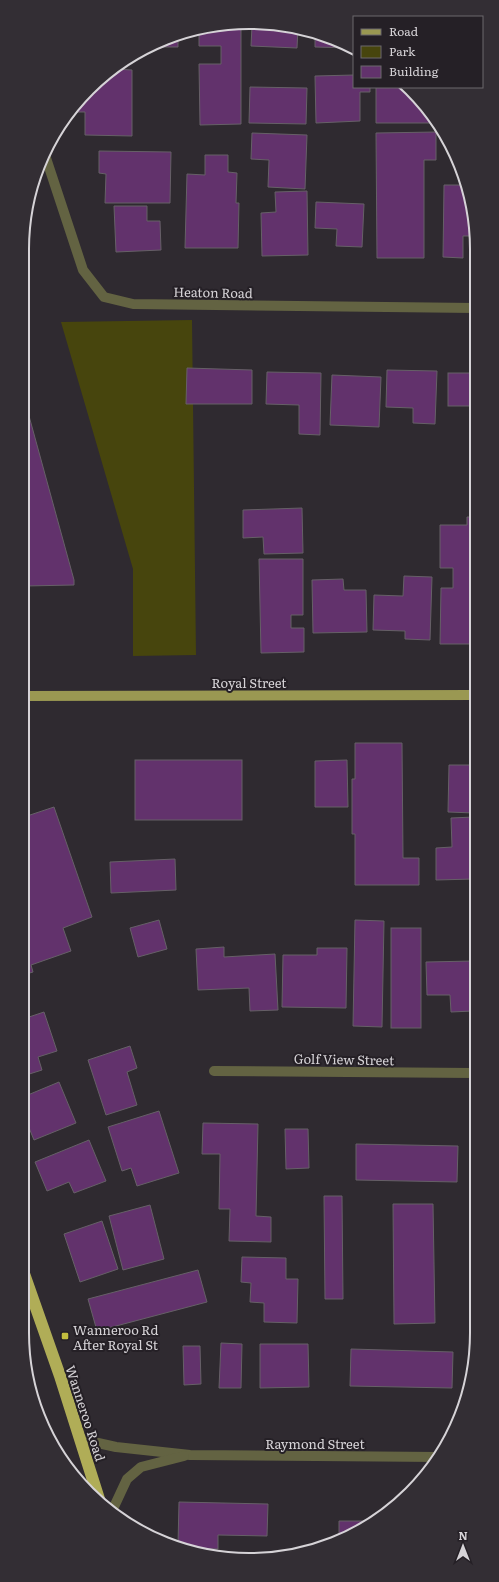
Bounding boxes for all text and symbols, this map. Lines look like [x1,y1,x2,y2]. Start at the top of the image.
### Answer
legend [353,16,483,88]
text: Road [389,22,419,40]
text: Park [389,42,416,60]
text: Building [389,62,439,80]
street label: Heaton Road [173,282,253,302]
street label: Royal Street [212,673,287,692]
street label: Golf View Street [294,1049,395,1069]
place label: Wanneroo Rd After Royal St [73,1320,159,1354]
marker: Wanneroo Rd After Royal St [60,1331,70,1341]
street label: Wanneroo Road [62,1363,110,1463]
street label: Raymond Street [265,1434,365,1453]
north arrow [443,1526,483,1566]
text: N [458,1527,468,1543]

